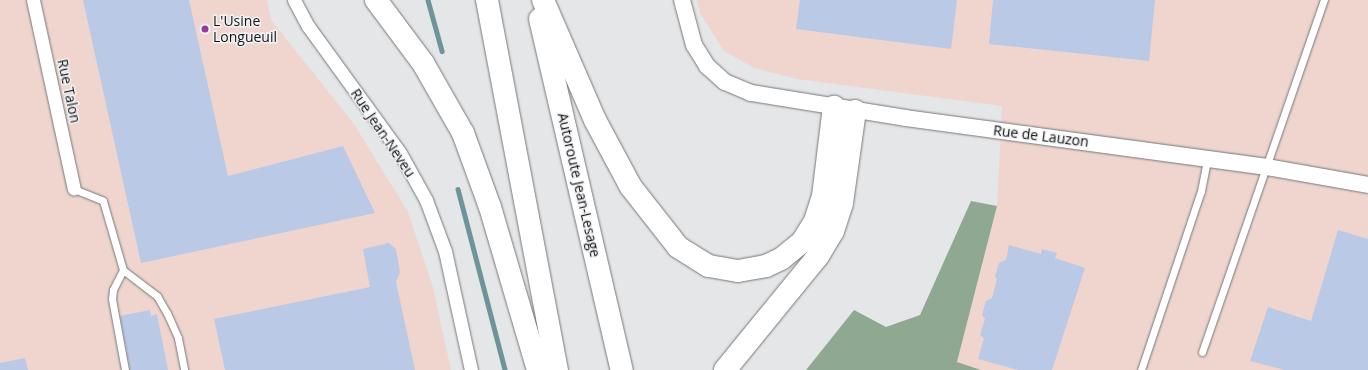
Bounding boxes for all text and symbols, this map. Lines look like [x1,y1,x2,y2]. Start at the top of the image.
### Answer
place label: L'Usine Longueuil [213,13,277,46]
marker: L'Usine Longueuil [200,24,210,34]
street label: Rue Talon [54,58,84,124]
street label: Rue Jean-Neveu [347,86,419,180]
street label: Autoroute Jean-Lesage [554,111,604,259]
street label: Rue de Lauzon [992,122,1090,150]

